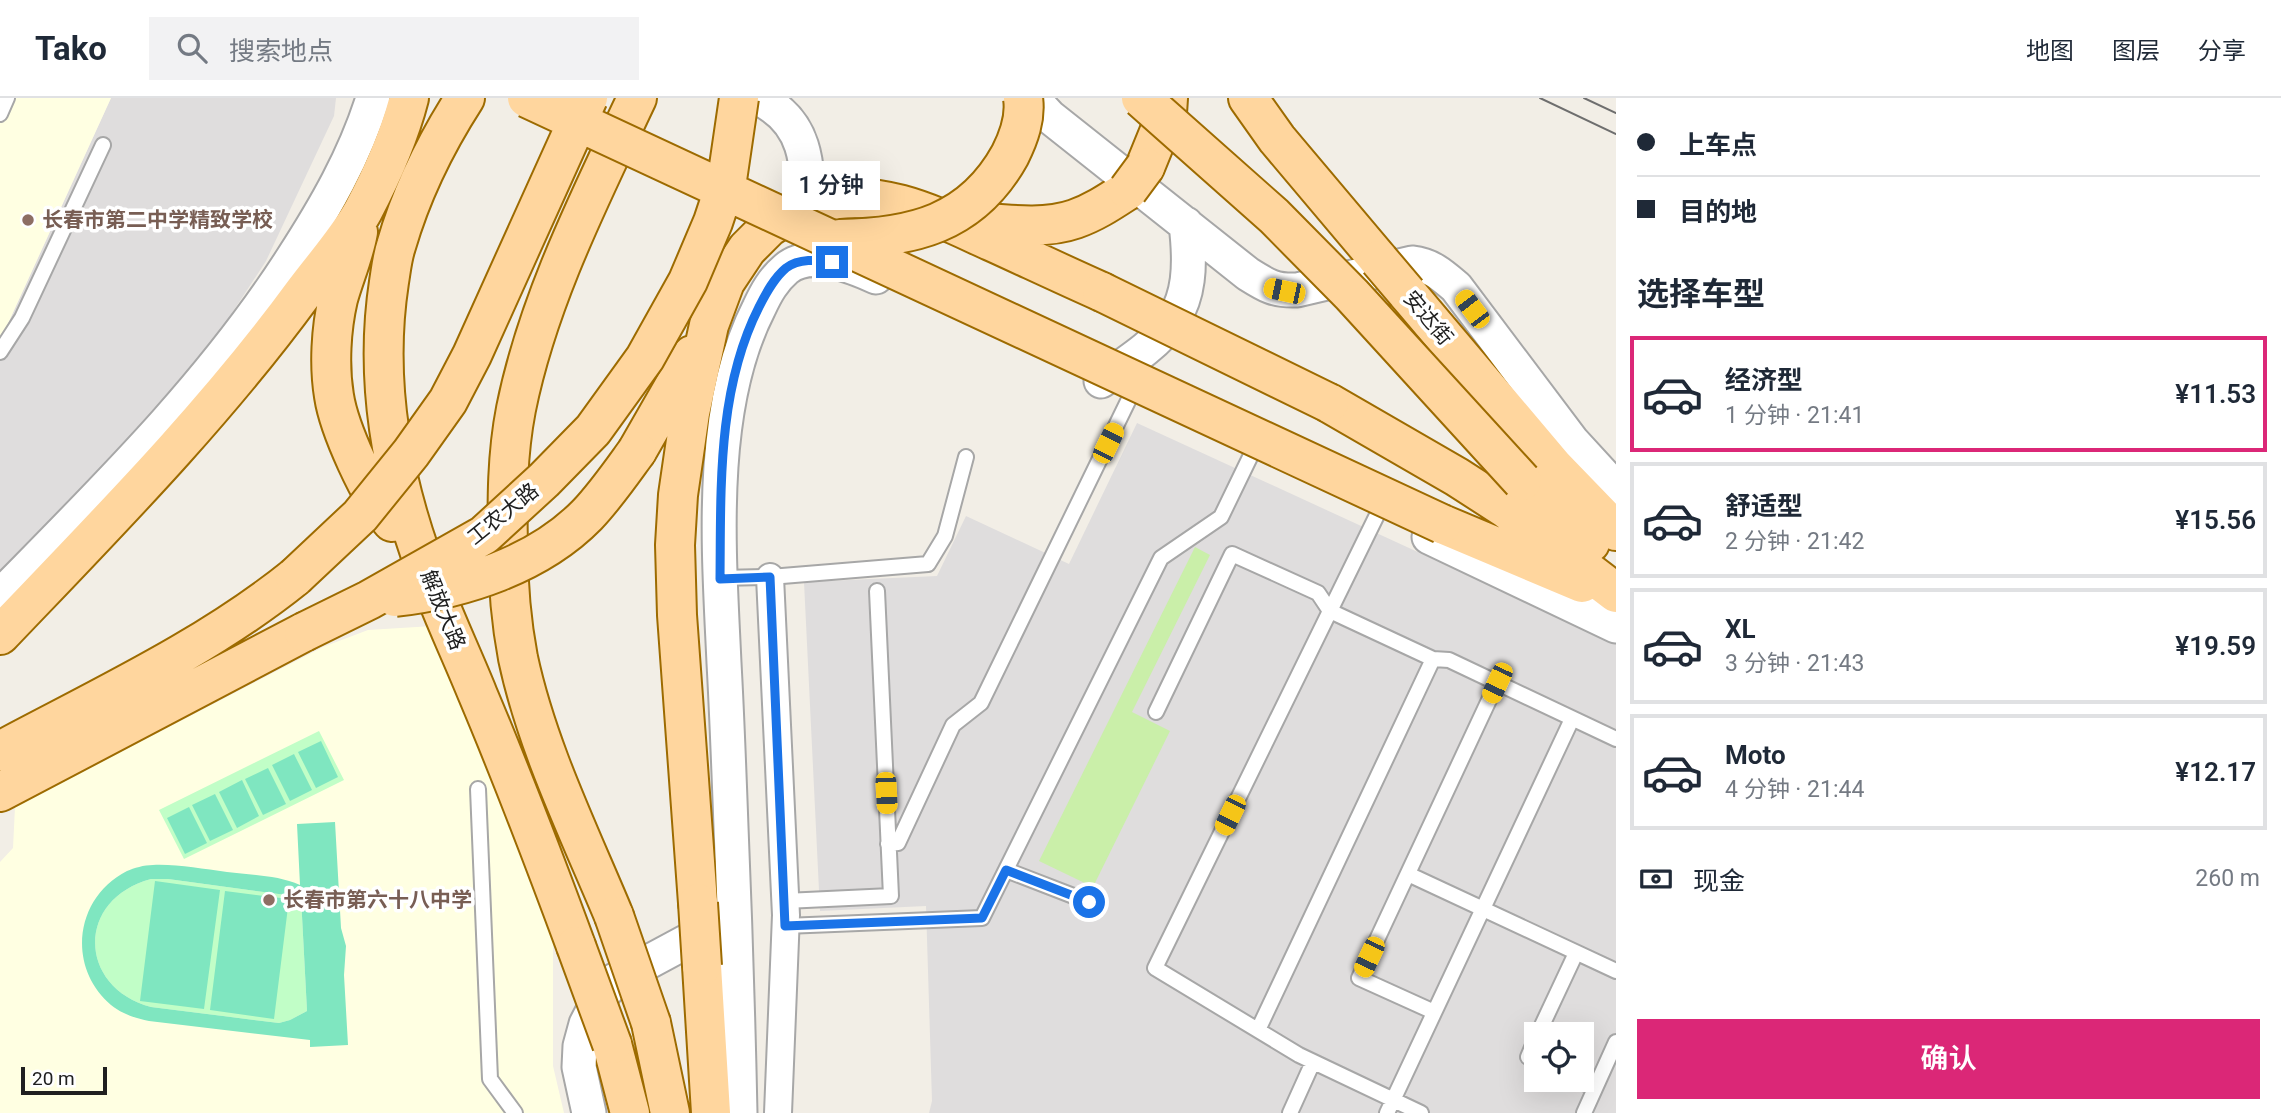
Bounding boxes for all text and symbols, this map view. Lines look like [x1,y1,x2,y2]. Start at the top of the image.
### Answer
search box [149,17,639,80]
text: Tako [35,29,107,68]
icon: search [173,29,211,67]
text: 搜索地点 [229,36,333,66]
text: 地图 [2026,37,2074,65]
text: 图层 [2112,37,2160,65]
text: 分享 [2198,37,2246,65]
text: 上车点 [1679,130,1757,160]
callout: 1 分钟 [783,160,881,209]
text: 1 分钟 [799,172,863,199]
text: 目的地 [1679,197,1757,227]
place label: 长春市第二中学精致学校 [42,208,273,232]
marker: 长春市第二中学精致学校 [20,212,36,228]
route end [816,246,848,278]
text: 选择车型 [1637,275,1765,313]
car [1262,276,1307,306]
street label: 安达街 [1399,286,1457,350]
car [1451,286,1494,332]
icon: car [1641,363,1704,426]
text: 经济型 [1725,365,1803,395]
text: ¥11.53 [2175,379,2256,409]
text: 1 分钟 · 21:41 [1725,402,1864,429]
car [1090,420,1127,466]
street label: 工农大路 [463,478,543,550]
icon: car [1641,489,1704,552]
text: 舒适型 [1725,491,1803,521]
text: ¥15.56 [2175,505,2256,535]
text: 2 分钟 · 21:42 [1725,528,1864,555]
street label: 解放大路 [416,567,470,653]
text: XL [1725,614,1756,644]
icon: car [1641,615,1704,678]
text: ¥19.59 [2175,631,2256,661]
text: 3 分钟 · 21:43 [1725,650,1864,677]
car [1479,660,1516,706]
text: Moto [1725,740,1786,770]
icon: car [1641,741,1704,804]
text: ¥12.17 [2175,757,2256,787]
car [875,771,898,815]
text: 4 分钟 · 21:44 [1725,776,1864,803]
car [1212,792,1249,838]
icon: cash [1637,860,1675,898]
text: 260 m [2195,865,2260,892]
text: 现金 [1693,866,1745,896]
route start [1073,886,1105,918]
place label: 长春市第六十八中学 [283,888,472,912]
marker: 长春市第六十八中学 [261,892,277,908]
car [1351,934,1388,980]
button: 确认 [1637,1019,2260,1099]
map controls [1524,1022,1594,1092]
button: locate [1524,1022,1594,1092]
scale bar [21,1064,107,1096]
text: 20 m [32,1067,75,1090]

